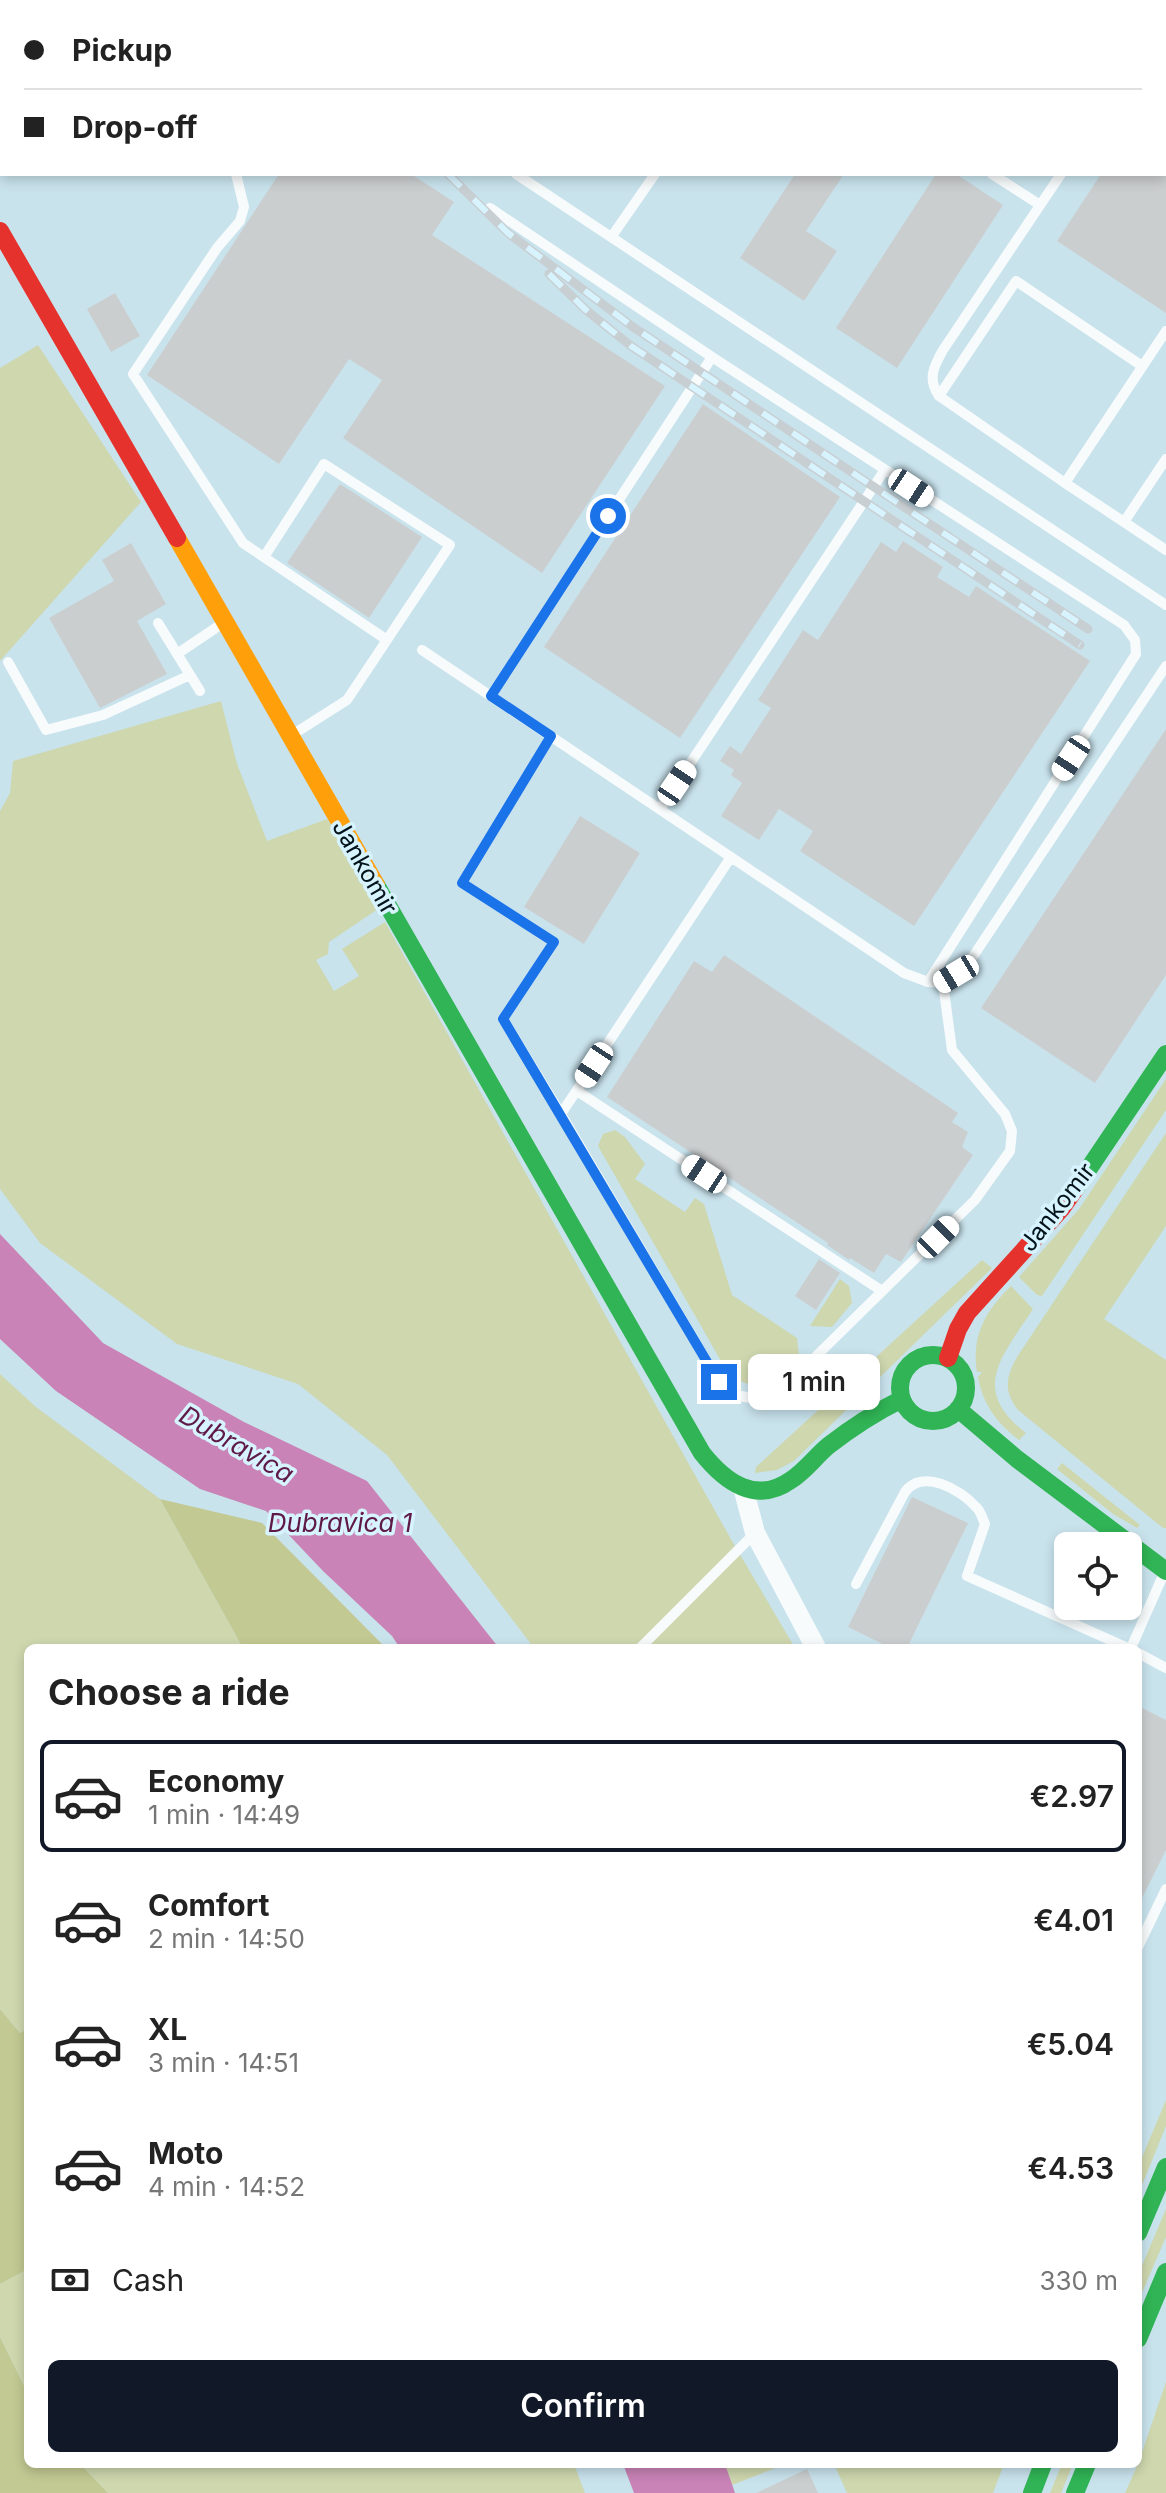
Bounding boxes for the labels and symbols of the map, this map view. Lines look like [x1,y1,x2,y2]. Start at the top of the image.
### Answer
car [884,465,938,511]
route start [590,498,626,534]
car [1048,731,1094,785]
car [654,756,700,810]
street label: Jankomir [326,815,404,919]
car [929,951,983,997]
car [571,1038,617,1092]
car [677,1151,731,1197]
street label: Jankomir [1013,1157,1101,1257]
car [913,1212,963,1262]
callout: 1 min [747,1354,879,1410]
route end [701,1364,737,1400]
water label: Dubravica [174,1399,300,1489]
water label: Dubravica 1 [268,1507,413,1538]

